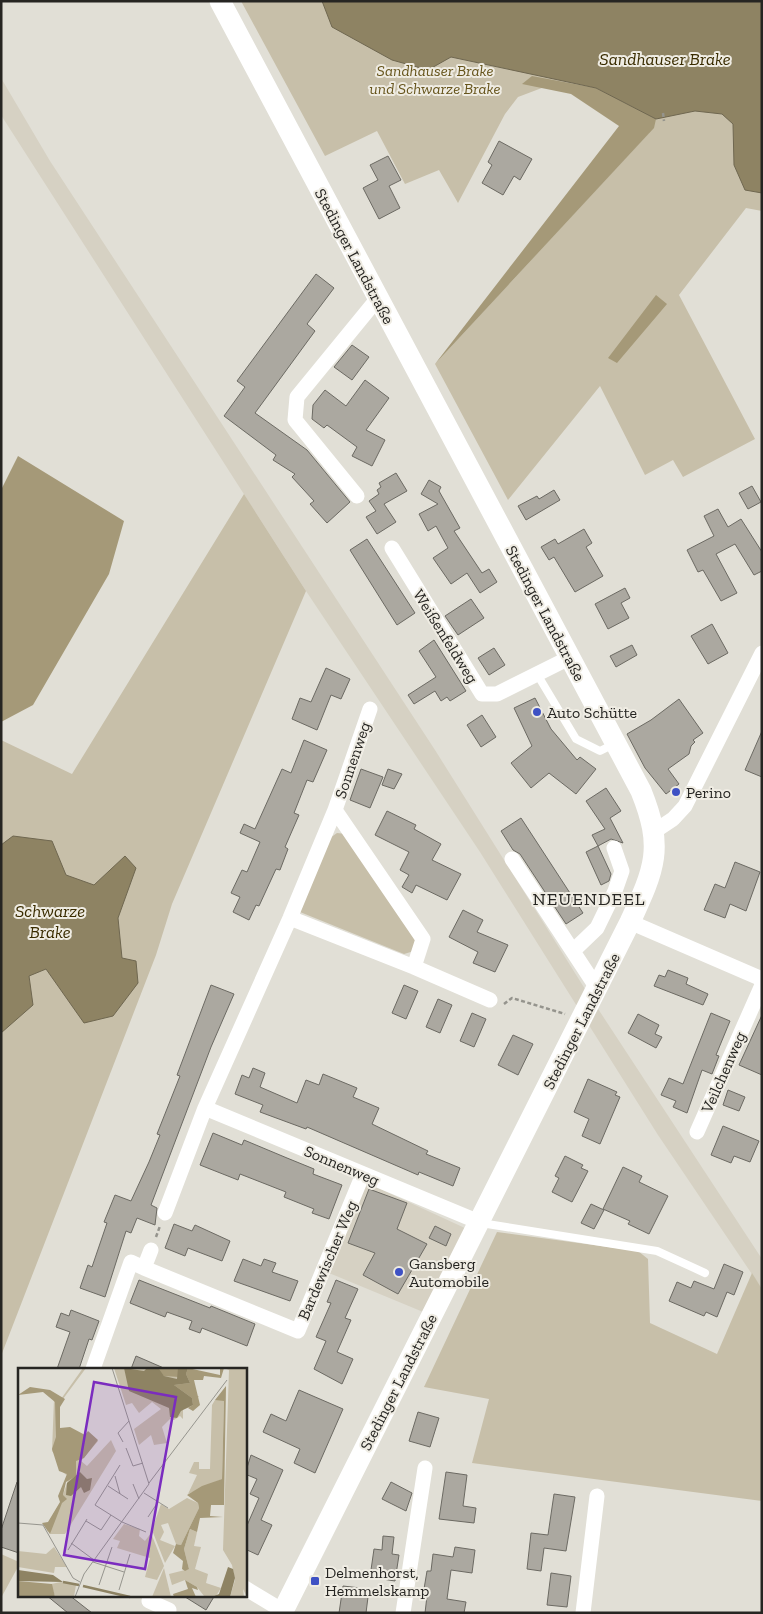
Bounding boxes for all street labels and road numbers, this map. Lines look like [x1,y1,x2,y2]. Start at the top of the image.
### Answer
street label: Stedinger Landstraße [311,185,398,327]
street label: Stedinger Landstraße [502,542,589,684]
street label: Weißenfeldweg [409,586,482,687]
street label: Sonnenweg [330,719,375,801]
street label: Stedinger Landstraße [539,950,624,1093]
street label: Veilchenweg [697,1029,750,1117]
street label: Sonnenweg [301,1141,382,1190]
street label: Bardewischer Weg [294,1197,361,1323]
street label: Stedinger Landstraße [356,1311,441,1454]

